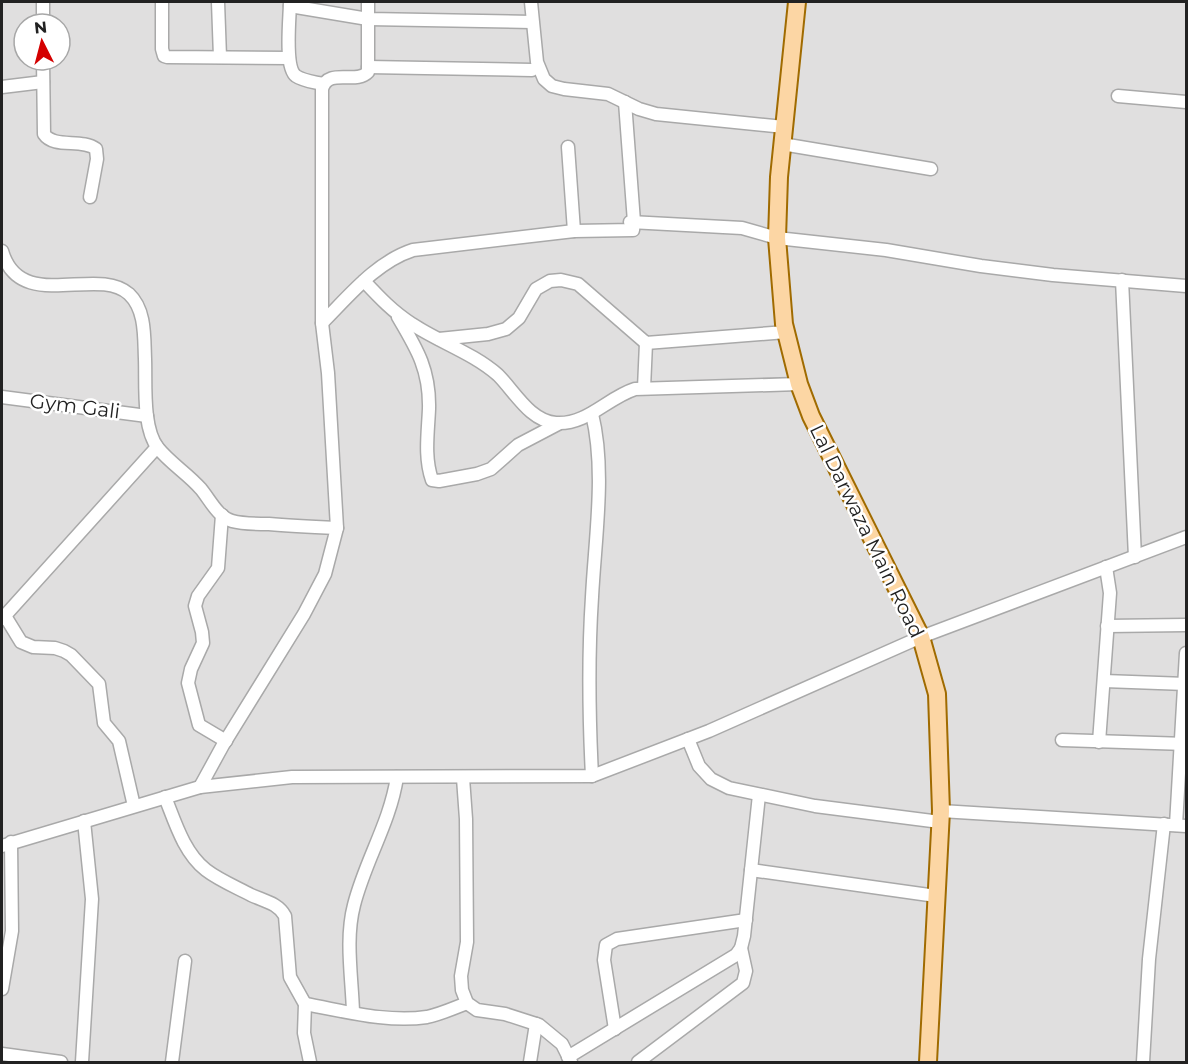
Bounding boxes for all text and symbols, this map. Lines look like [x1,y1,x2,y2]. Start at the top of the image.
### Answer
north arrow [12,12,72,72]
text: N [33,17,48,38]
street label: Gym Gali [28,389,122,423]
street label: Lal Darwaza Main Road [805,420,929,642]

